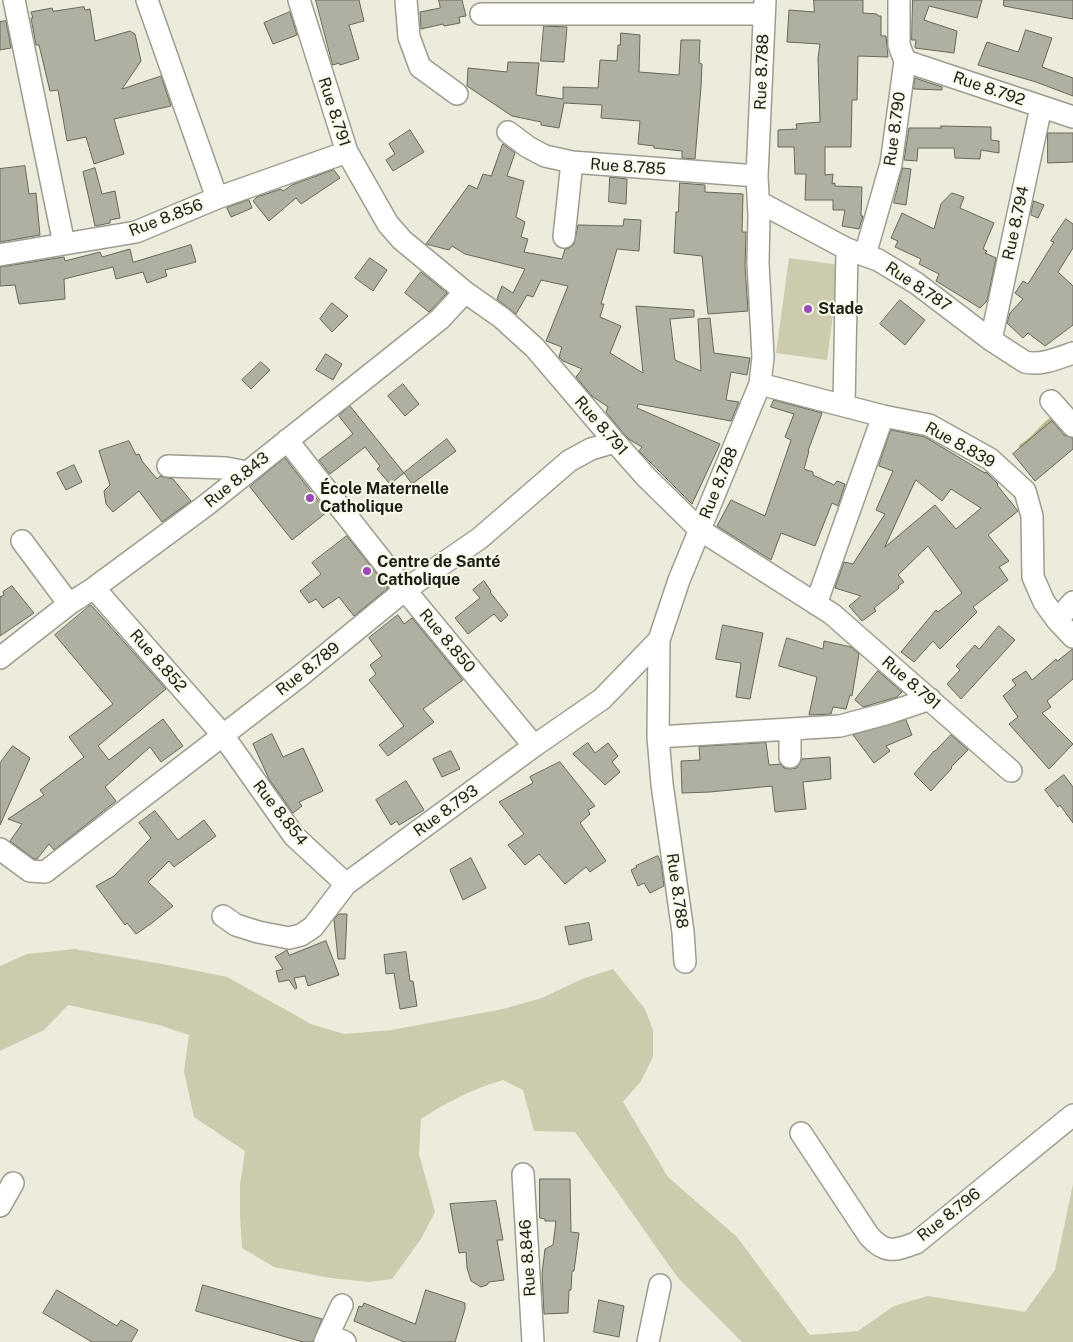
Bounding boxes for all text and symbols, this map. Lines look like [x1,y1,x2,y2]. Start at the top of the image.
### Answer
street label: Rue 8.788 [751,34,773,110]
street label: Rue 8.792 [950,68,1028,110]
street label: Rue 8.791 [314,75,354,149]
street label: Rue 8.790 [880,91,910,167]
street label: Rue 8.785 [589,155,667,179]
street label: Rue 8.794 [999,184,1033,262]
street label: Rue 8.856 [126,195,206,241]
street label: Rue 8.787 [882,258,954,316]
place label: Stade [818,299,863,319]
marker: Stade [802,303,814,315]
street label: Rue 8.791 [570,393,632,459]
street label: Rue 8.839 [922,418,998,472]
street label: Rue 8.788 [696,444,742,522]
street label: Rue 8.843 [201,448,273,512]
place label: École Maternelle Catholique [320,479,449,517]
marker: École Maternelle Catholique [304,492,316,504]
place label: Centre de Santé Catholique [377,552,500,590]
marker: Centre de Santé Catholique [361,565,373,577]
street label: Rue 8.850 [415,605,479,677]
street label: Rue 8.852 [125,626,191,696]
street label: Rue 8.789 [272,638,344,700]
street label: Rue 8.791 [878,652,944,714]
street label: Rue 8.854 [249,777,311,849]
street label: Rue 8.793 [410,781,482,841]
street label: Rue 8.788 [662,852,692,930]
street label: Rue 8.796 [913,1184,985,1246]
street label: Rue 8.846 [516,1219,540,1297]

